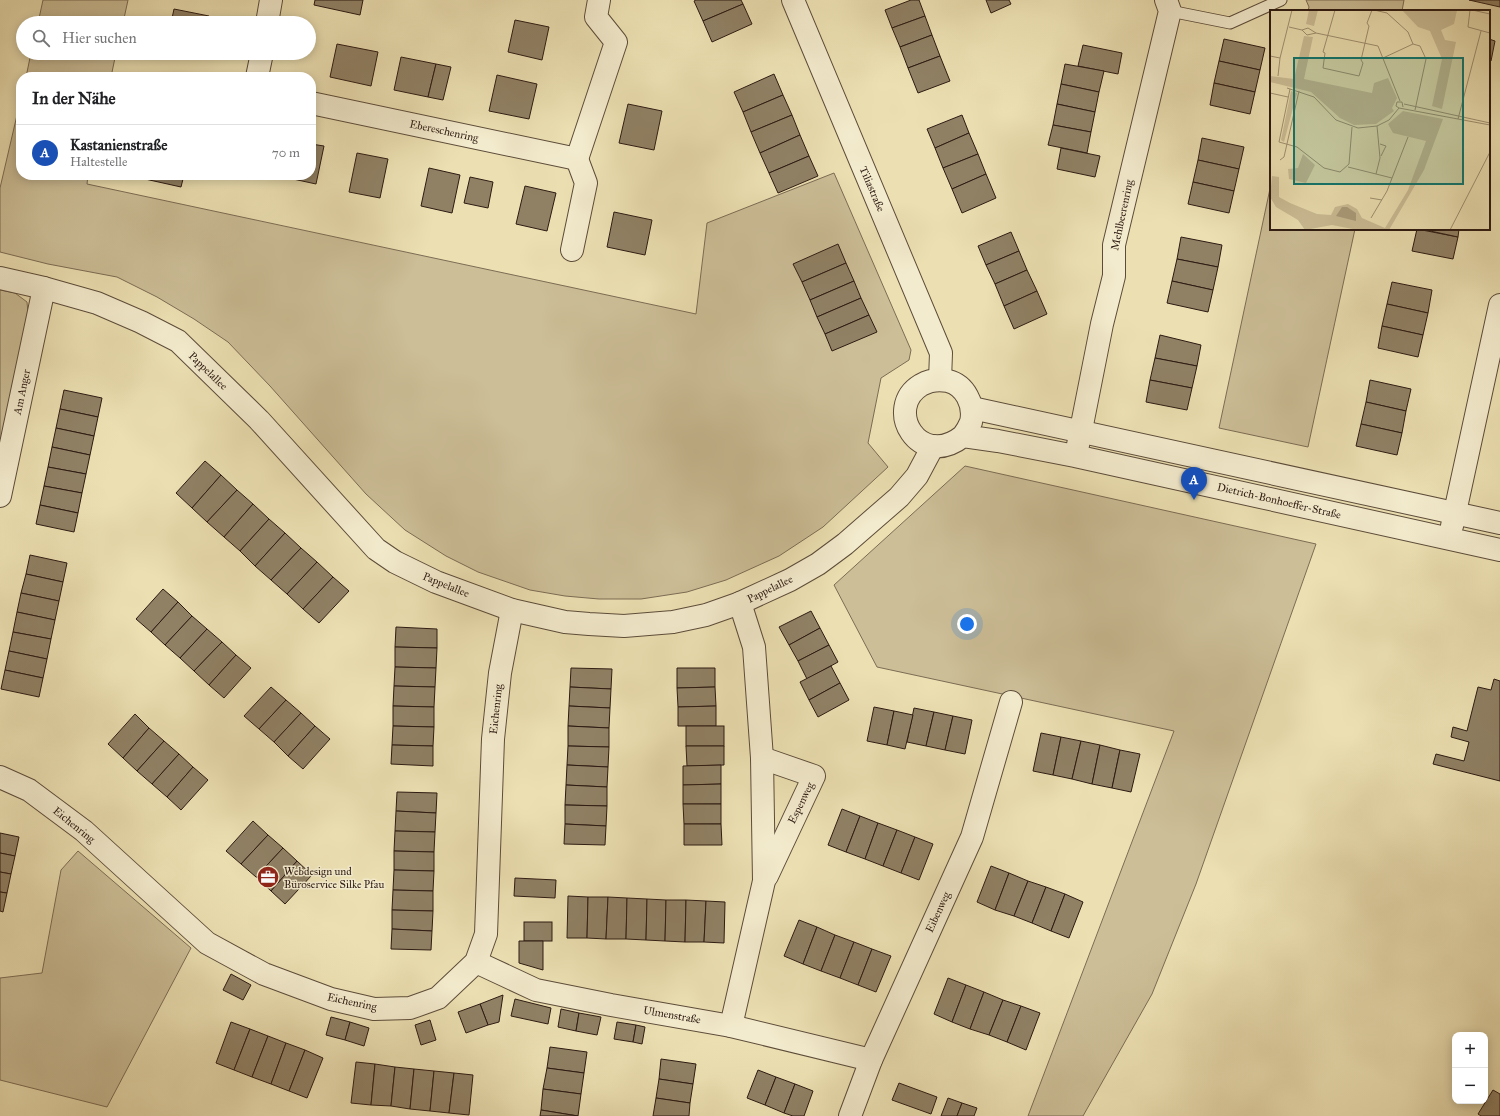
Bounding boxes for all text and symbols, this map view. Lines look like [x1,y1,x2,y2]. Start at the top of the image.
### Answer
inset map [1270,10,1490,230]
search box [16,16,316,60]
icon: search [30,27,52,49]
text: Hier suchen [62,29,137,47]
text: In der Nähe [32,88,116,109]
street label: Ebereschenring [408,117,480,145]
text: Kastanienstraße [70,136,167,154]
text: A [41,145,49,161]
text: 70 m [272,145,300,161]
text: Haltestelle [70,154,127,170]
street label: Tiliastraße [857,164,888,214]
street label: Mehlbeerenring [1108,177,1136,252]
street label: Pappelallee [186,349,230,393]
street label: Am Anger [11,367,33,417]
pin: A [1181,467,1207,500]
street label: Dietrich-Bonhoeffer-Straße [1216,480,1343,522]
street label: Pappelallee [421,570,472,600]
street label: Pappelallee [745,572,795,606]
your location [957,614,977,634]
street label: Eichenring [487,682,505,735]
street label: Espenweg [785,779,817,826]
street label: Eichenring [50,804,98,846]
office icon: Webdesign und Büroservice Silke Pfau [255,864,281,890]
place label: Webdesign und Büroservice Silke Pfau [284,865,384,891]
street label: Eibenweg [923,889,953,934]
street label: Eichenring [326,990,379,1014]
street label: Ulmenstraße [642,1004,702,1027]
map controls [1452,1032,1488,1104]
button: + [1452,1032,1488,1068]
button: − [1452,1068,1488,1104]

